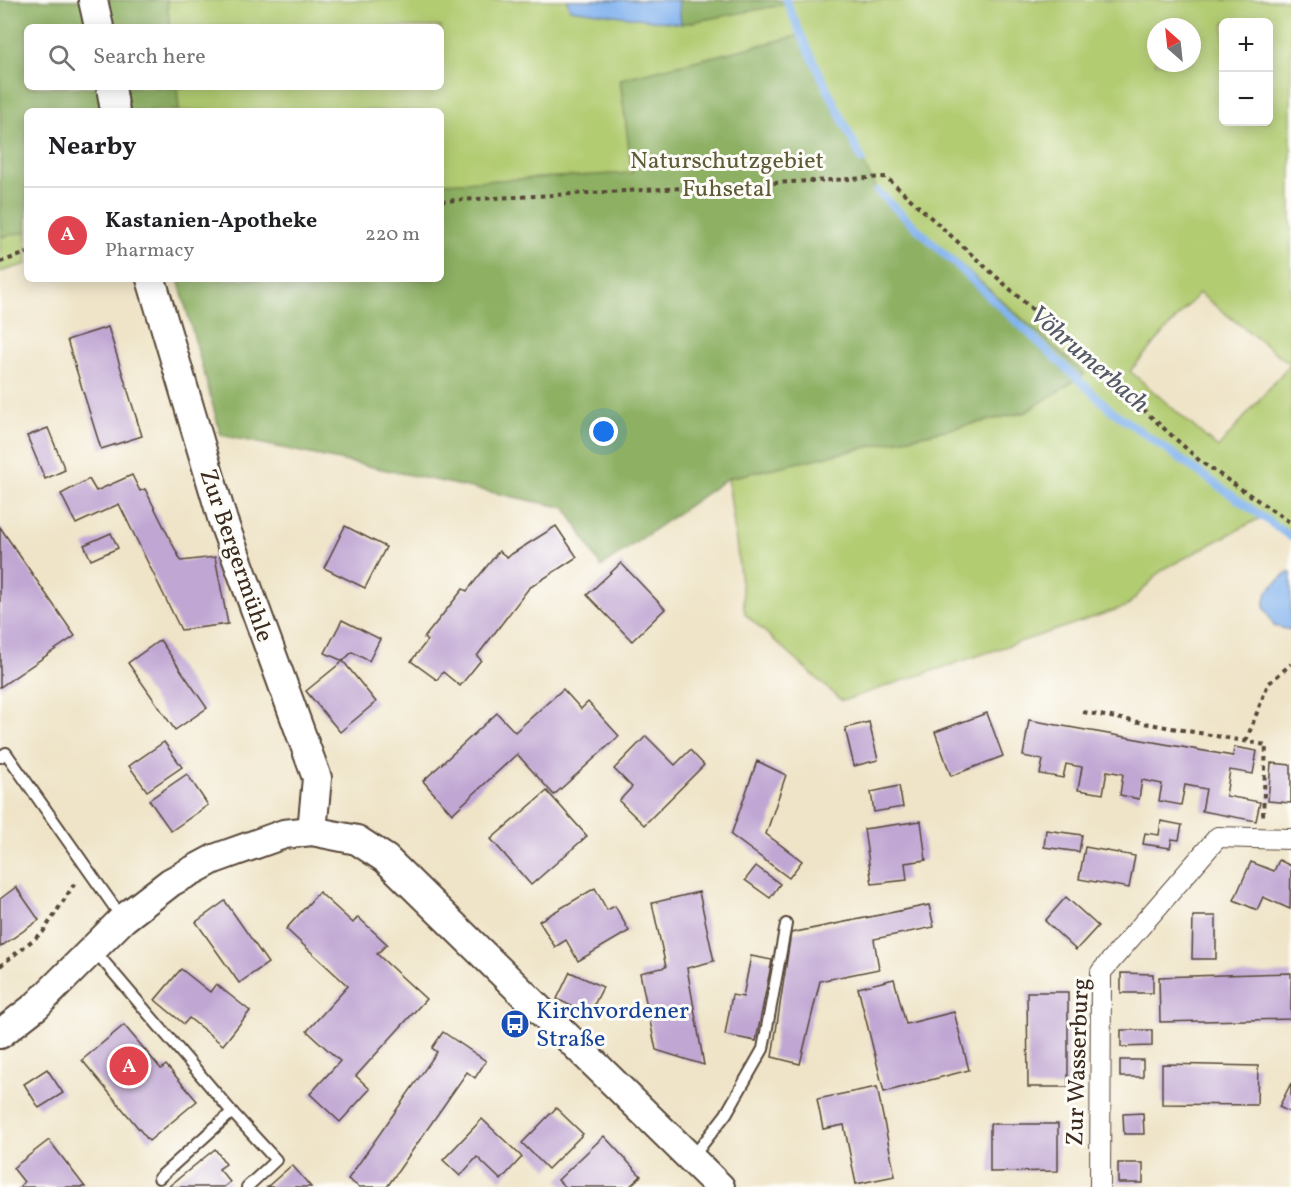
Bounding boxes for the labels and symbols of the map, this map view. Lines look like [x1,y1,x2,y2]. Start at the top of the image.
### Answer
north arrow [1147,18,1201,72]
park label: Naturschutzgebiet Fuhsetal [630,145,824,207]
water label: Vöhrumerbach [1021,297,1157,422]
your location [589,417,618,446]
street label: Zur Bergermühle [190,464,281,647]
street label: Zur Wasserburg [1059,977,1099,1147]
place label: Kirchvordener Straße [536,995,689,1057]
bus stop icon: Kirchvordener Straße [499,1008,531,1040]
pin: A [110,1044,148,1088]

